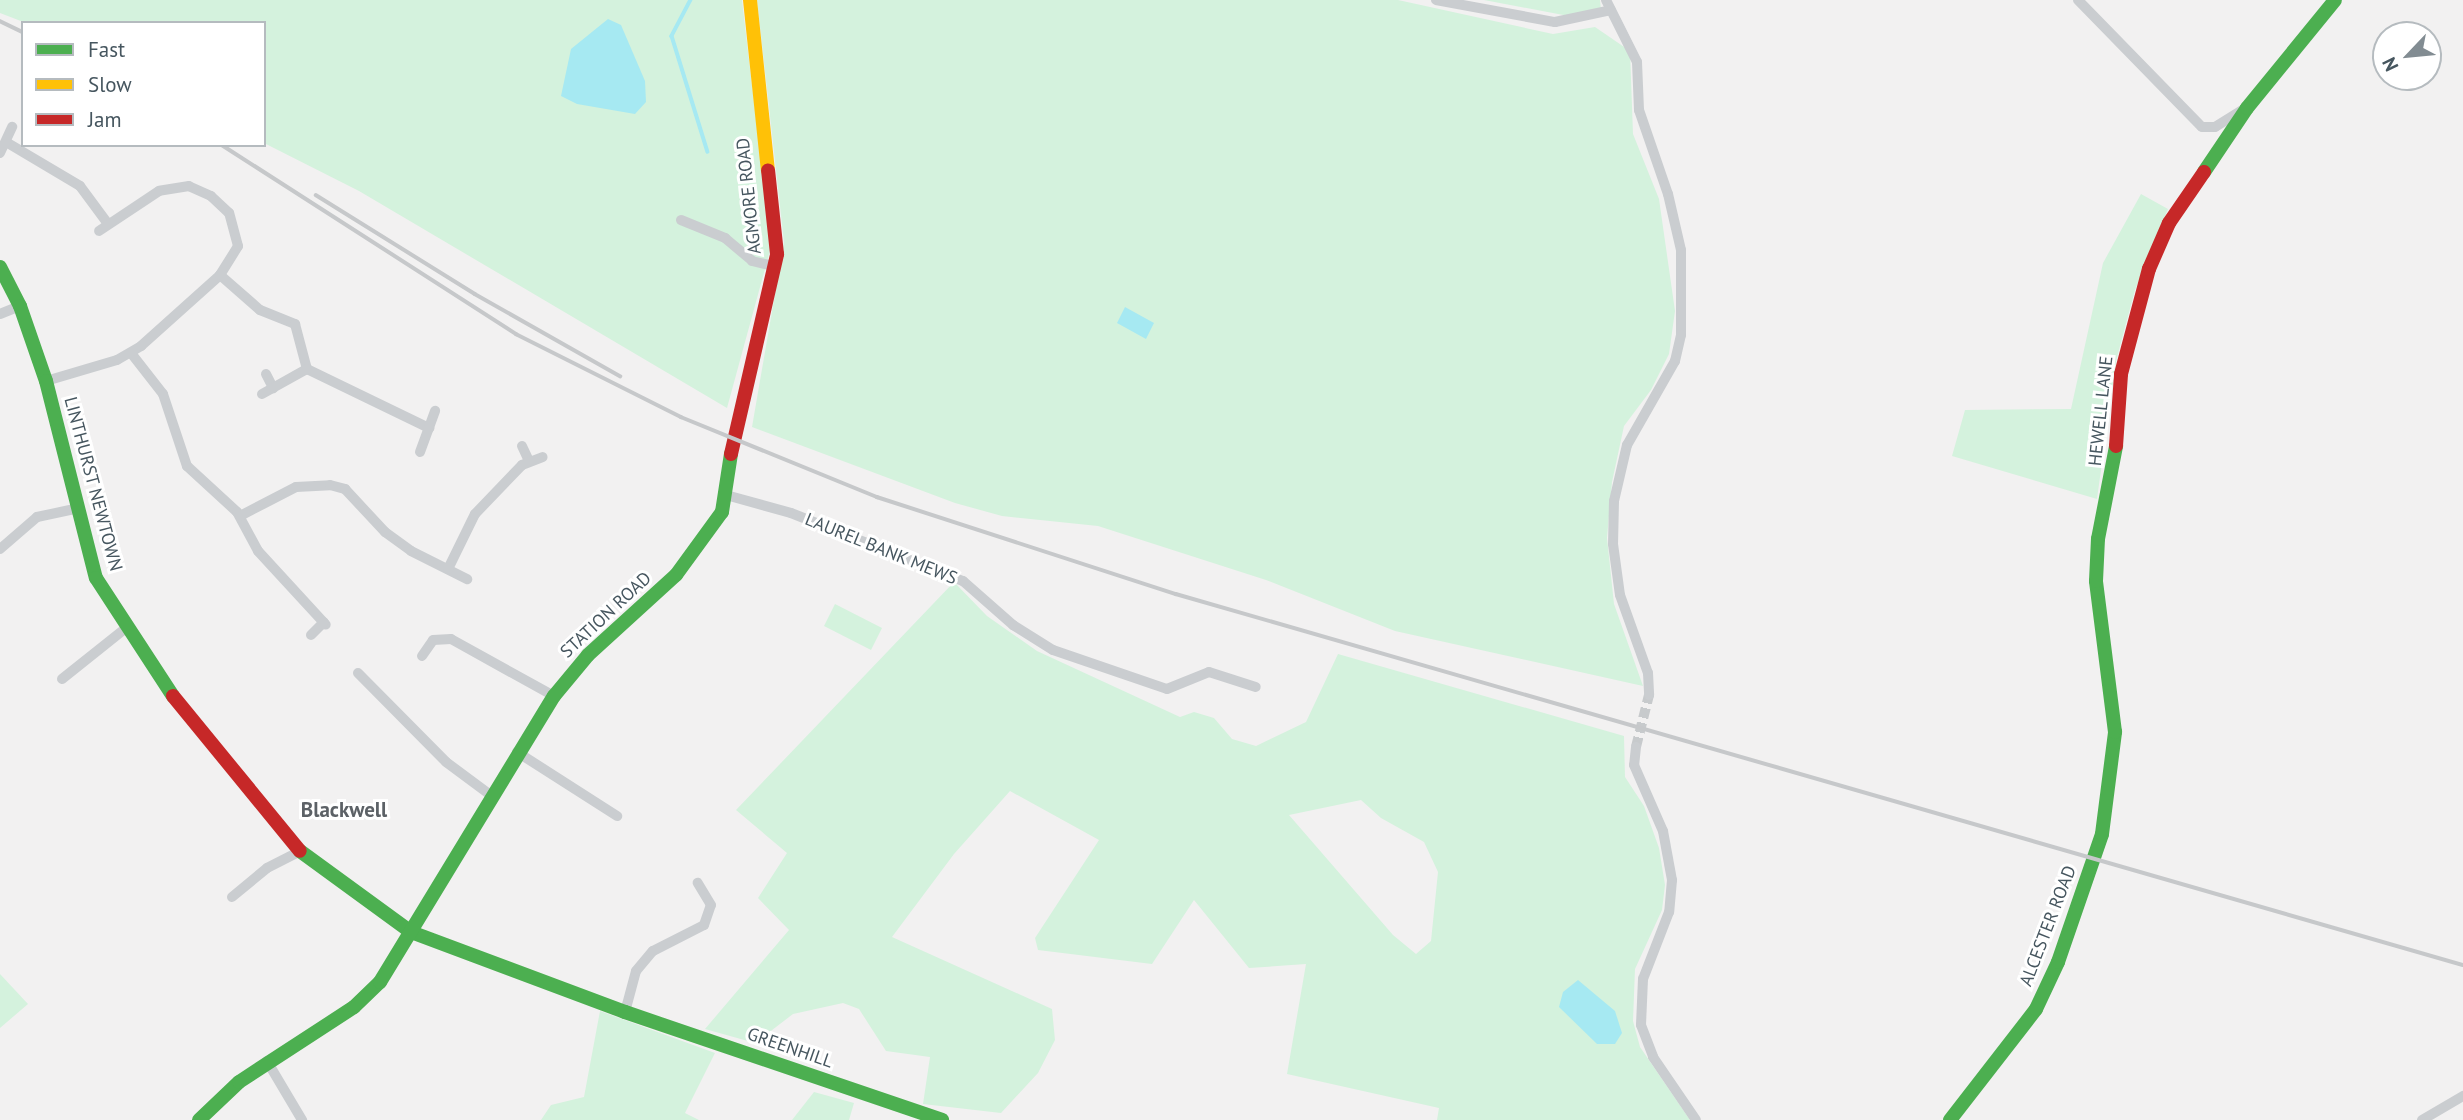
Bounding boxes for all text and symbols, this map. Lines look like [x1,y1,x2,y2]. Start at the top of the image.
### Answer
legend [21,21,266,147]
north arrow [2372,21,2442,91]
text: Fast [88,36,125,63]
text: N [2376,53,2403,75]
text: Slow [88,71,132,98]
text: Jam [88,106,122,133]
street label: AGMORE ROAD [732,137,766,255]
street label: HEWELL LANE [2084,354,2118,468]
street label: LINTHURST NEWTOWN [59,394,127,574]
street label: LAUREL BANK MEWS [801,508,961,590]
street label: STATION ROAD [556,567,656,663]
district label: Blackwell [301,797,387,823]
street label: ALCESTER ROAD [2015,863,2081,989]
street label: GREENHILL [744,1023,836,1073]

